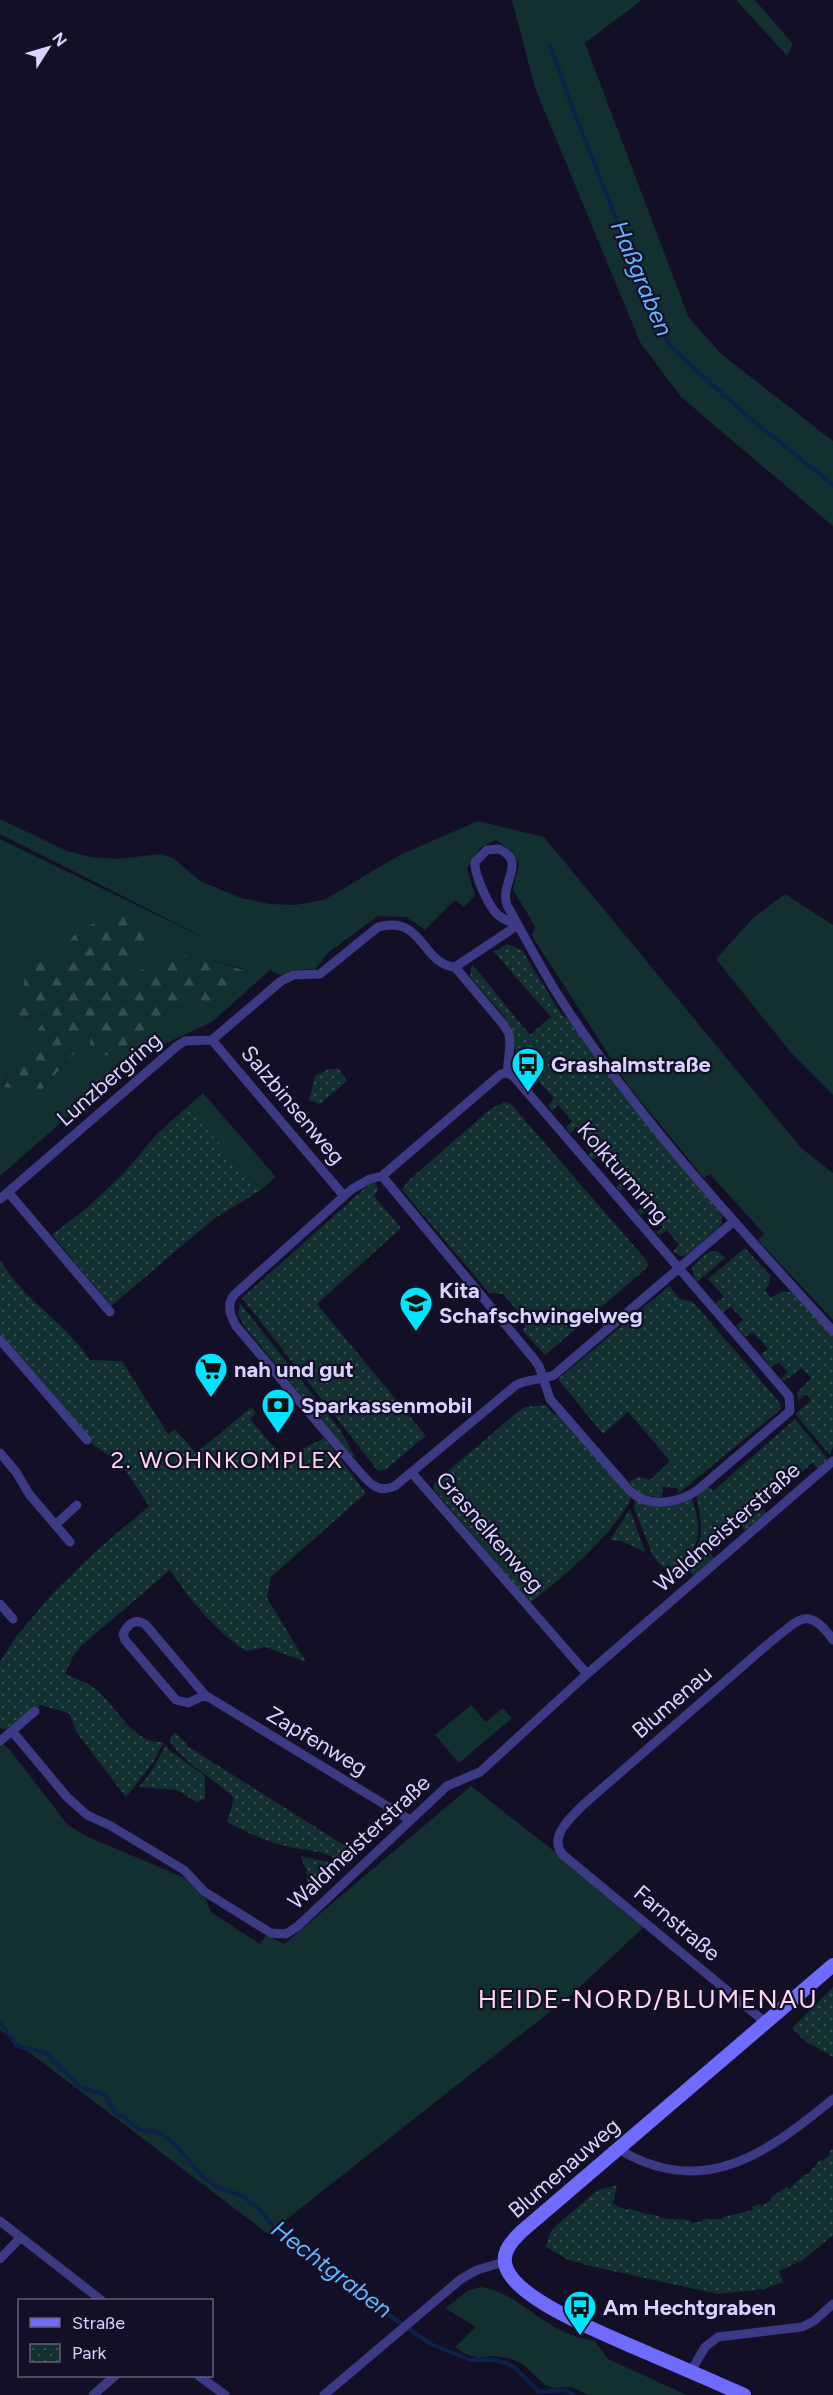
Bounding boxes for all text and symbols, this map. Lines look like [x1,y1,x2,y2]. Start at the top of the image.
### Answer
north arrow [18,18,78,78]
text: N [48,29,71,50]
water label: Haßgraben [605,216,679,340]
street label: Lunzbergring [51,1026,167,1132]
street label: Salzbinsenweg [235,1040,351,1170]
bus stop icon: Grashalmstraße [510,1046,546,1093]
place label: Grashalmstraße [551,1051,711,1078]
street label: Kolkturmring [571,1117,675,1229]
place label: Kita Schafschwingelweg [439,1277,643,1329]
school or university icon: Kita Schafschwingelweg [398,1285,434,1332]
supermarket icon: nah und gut [193,1351,229,1398]
place label: nah und gut [234,1356,354,1383]
bank icon: Sparkassenmobil [260,1387,296,1434]
place label: Sparkassenmobil [301,1392,472,1419]
district label: 2. WOHNKOMPLEX [111,1445,343,1474]
street label: Waldmeisterstraße [648,1456,806,1598]
street label: Grasnelkenweg [430,1466,550,1598]
street label: Blumenau [627,1660,717,1744]
street label: Zapfenweg [262,1700,372,1782]
street label: Waldmeisterstraße [282,1769,436,1915]
street label: Farnstraße [628,1879,726,1967]
district label: HEIDE-NORD/BLUMENAU [478,1983,818,2015]
street label: Blumenauweg [503,2112,625,2224]
water label: Hechtgraben [266,2214,398,2324]
bus stop icon: Am Hechtgraben [562,2289,598,2336]
place label: Am Hechtgraben [603,2294,776,2321]
legend [18,2299,213,2377]
text: Straße [72,2312,125,2334]
text: Park [72,2342,107,2364]

